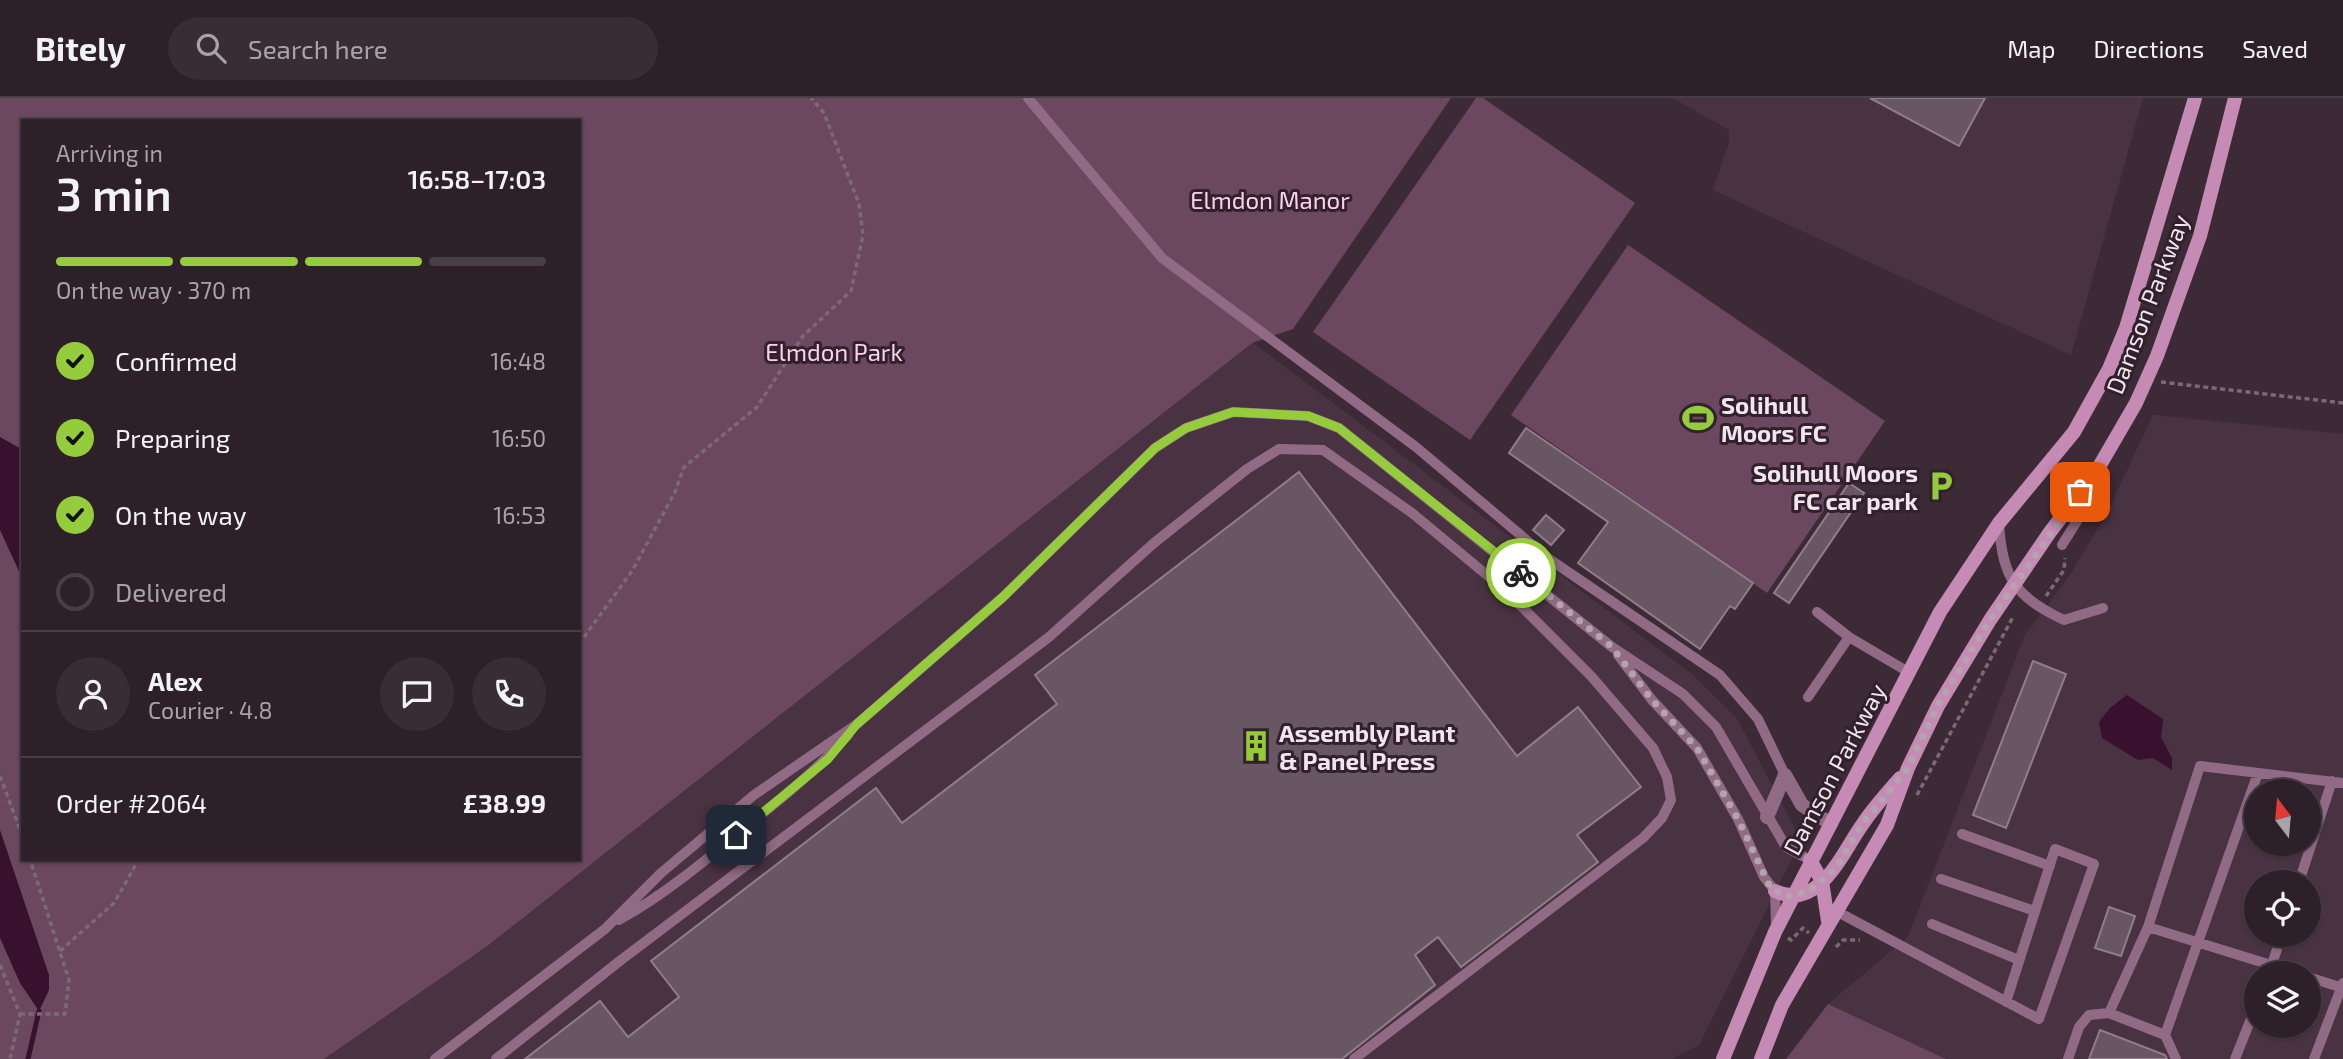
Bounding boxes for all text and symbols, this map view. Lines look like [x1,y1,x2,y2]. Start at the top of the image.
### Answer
search box [168,17,658,80]
text: Bitely [35,28,126,68]
icon: search [192,29,230,67]
text: Search here [248,33,388,64]
text: Map [2007,34,2055,63]
text: Directions [2093,34,2204,63]
text: Saved [2242,34,2308,63]
text: Arriving in [56,139,163,167]
text: 16:58–17:03 [408,163,546,194]
text: 3 min [56,165,172,220]
park label: Elmdon Manor [1190,185,1350,214]
street label: Damson Parkway [2099,210,2195,398]
text: On the way · 370 m [56,276,251,304]
park label: Elmdon Park [765,337,903,366]
icon: check [56,342,94,380]
text: Confirmed [115,345,238,376]
text: 16:48 [490,347,546,375]
place label: Solihull Moors FC [1721,390,1827,447]
sports icon: Solihull Moors FC [1681,401,1715,435]
icon: check [56,419,94,457]
text: Preparing [115,422,230,453]
text: 16:50 [492,424,546,452]
place label: Solihull Moors FC car park [1753,458,1919,515]
pin [2050,462,2110,522]
parking icon: Solihull Moors FC car park [1924,469,1958,503]
icon: bag [2061,473,2099,511]
icon: check [56,496,94,534]
text: On the way [115,499,246,530]
text: 16:53 [493,501,546,529]
courier [1486,538,1556,608]
icon: bike [1502,554,1540,592]
text: Delivered [115,576,227,607]
button: person [56,657,130,731]
button: chat [380,657,454,731]
button: phone [472,657,546,731]
text: Alex [148,665,203,696]
street label: Damson Parkway [1777,678,1892,860]
text: Courier · 4.8 [148,696,272,724]
place label: Assembly Plant & Panel Press [1279,718,1455,775]
building icon: Assembly Plant & Panel Press [1239,729,1273,763]
north arrow [2244,779,2320,856]
map controls [2244,779,2321,1038]
text: Order #2064 [56,787,207,818]
text: £38.99 [463,787,546,818]
pin [706,805,766,865]
icon: home [717,816,755,854]
button: locate [2244,870,2321,947]
button: layers [2244,961,2321,1038]

